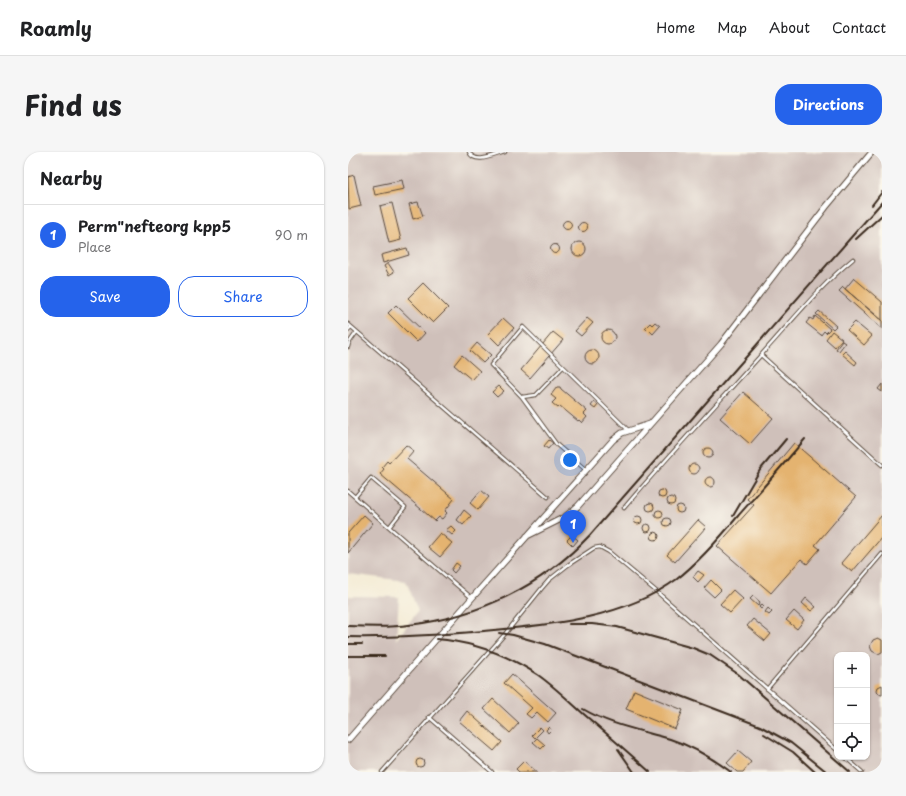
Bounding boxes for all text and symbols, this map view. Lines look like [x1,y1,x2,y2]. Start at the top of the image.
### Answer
text: Roamly [20,14,92,42]
text: Home [656,17,695,38]
text: Map [717,17,747,38]
text: About [769,17,810,38]
text: Contact [832,17,886,38]
text: Find us [24,83,122,126]
button: Directions [775,84,882,125]
text: Nearby [40,165,102,191]
text: Perm"nefteorg kpp5 [78,214,231,237]
text: 1 [50,225,56,244]
text: 90 m [275,225,308,244]
text: Place [78,237,111,256]
button: Save [40,276,170,317]
button: Share [178,276,308,317]
your location [560,450,580,470]
pin: 1 [560,510,586,543]
map controls [834,652,870,760]
button: + [834,652,870,688]
button: − [834,688,870,724]
button: locate [834,724,870,760]

